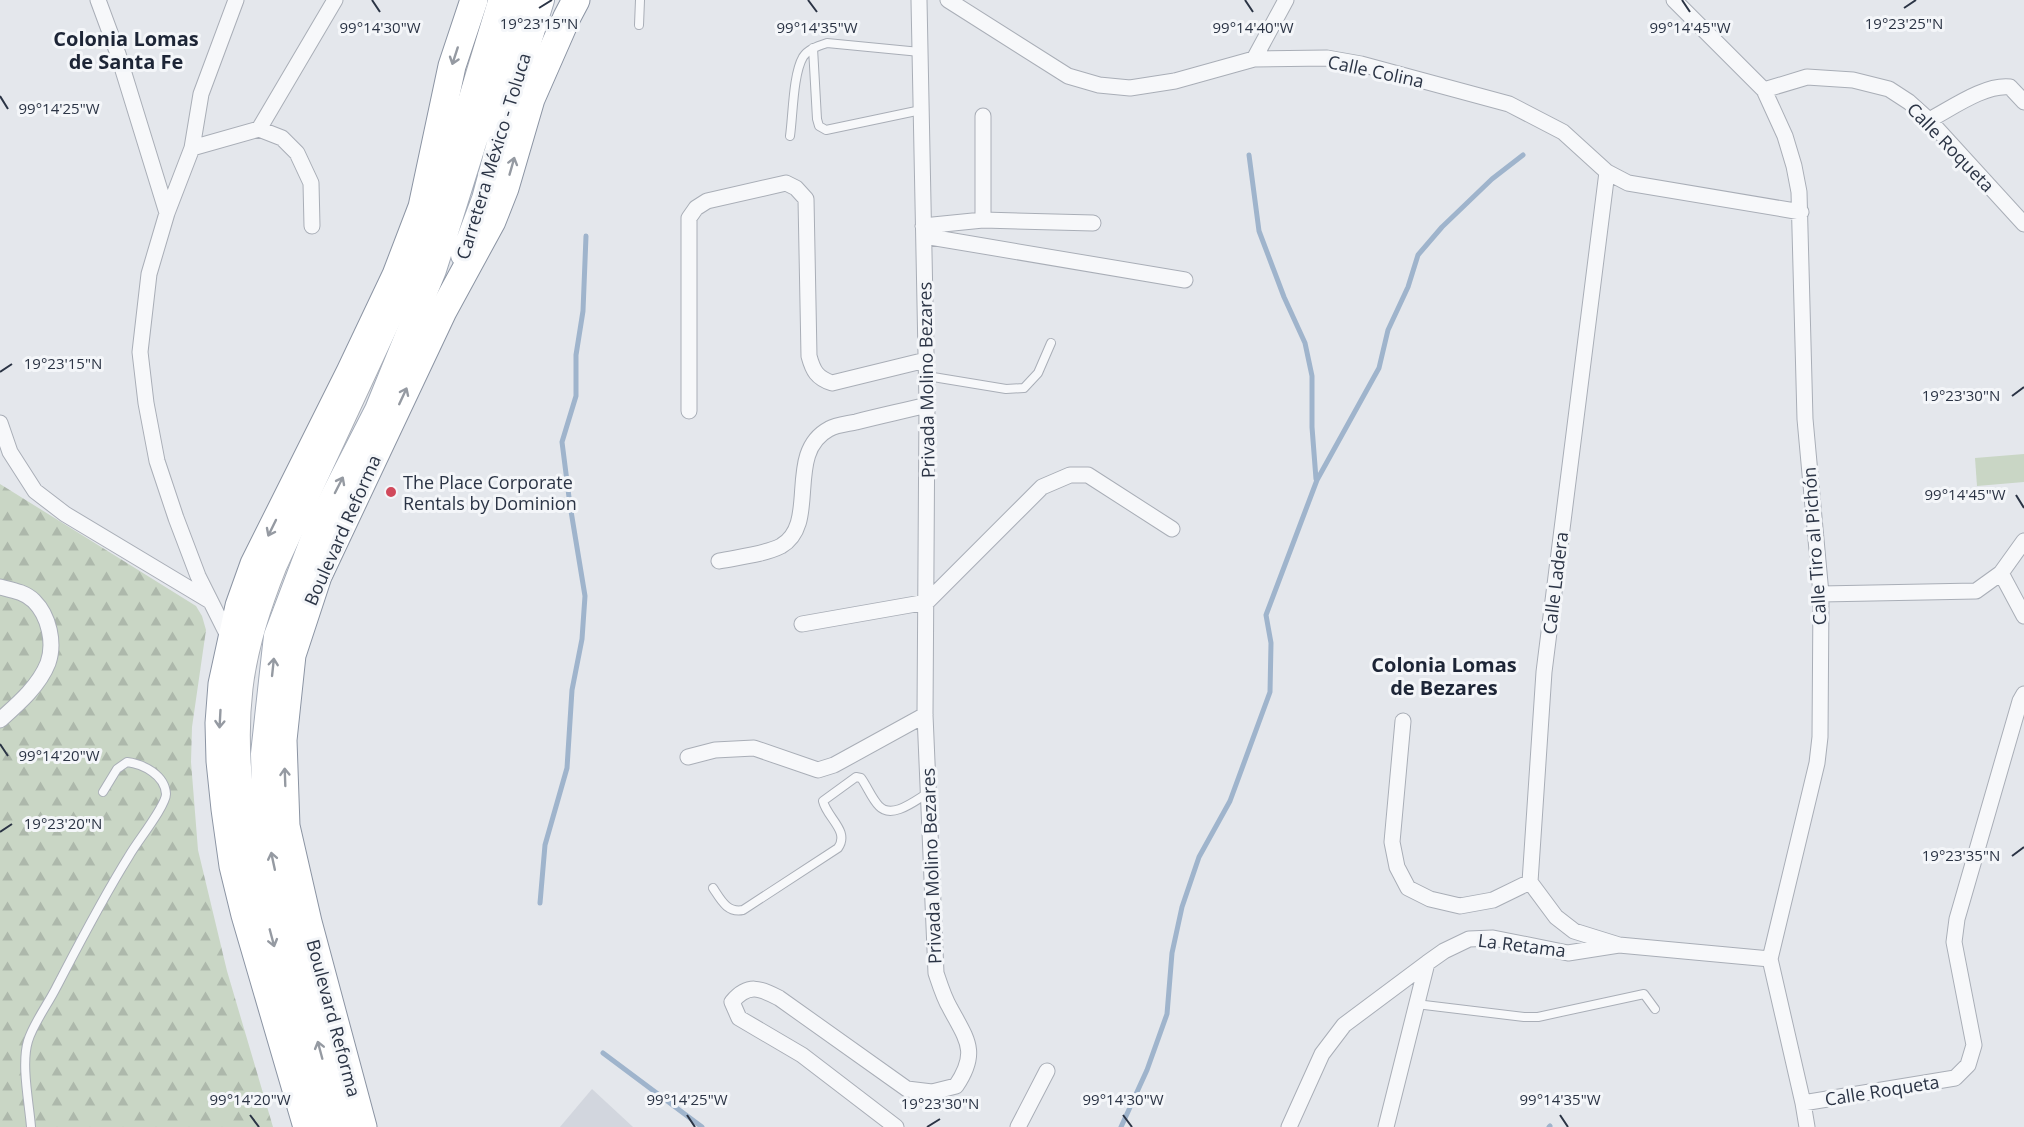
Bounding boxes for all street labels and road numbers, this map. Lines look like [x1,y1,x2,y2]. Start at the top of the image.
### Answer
street label: Calle Colina [1326,49,1426,93]
street label: Carretera México - Toluca [450,50,536,262]
street label: Calle Roqueta [1902,97,2000,197]
street label: Privada Molino Bezares [912,282,940,478]
street label: Boulevard Reforma [298,451,386,609]
street label: Calle Tiro al Pichón [1796,466,1832,626]
street label: Calle Ladera [1537,530,1573,636]
street label: Privada Molino Bezares [916,768,946,964]
street label: La Retama [1477,928,1567,962]
street label: Boulevard Reforma [301,937,367,1099]
street label: Calle Roqueta [1823,1069,1941,1111]

